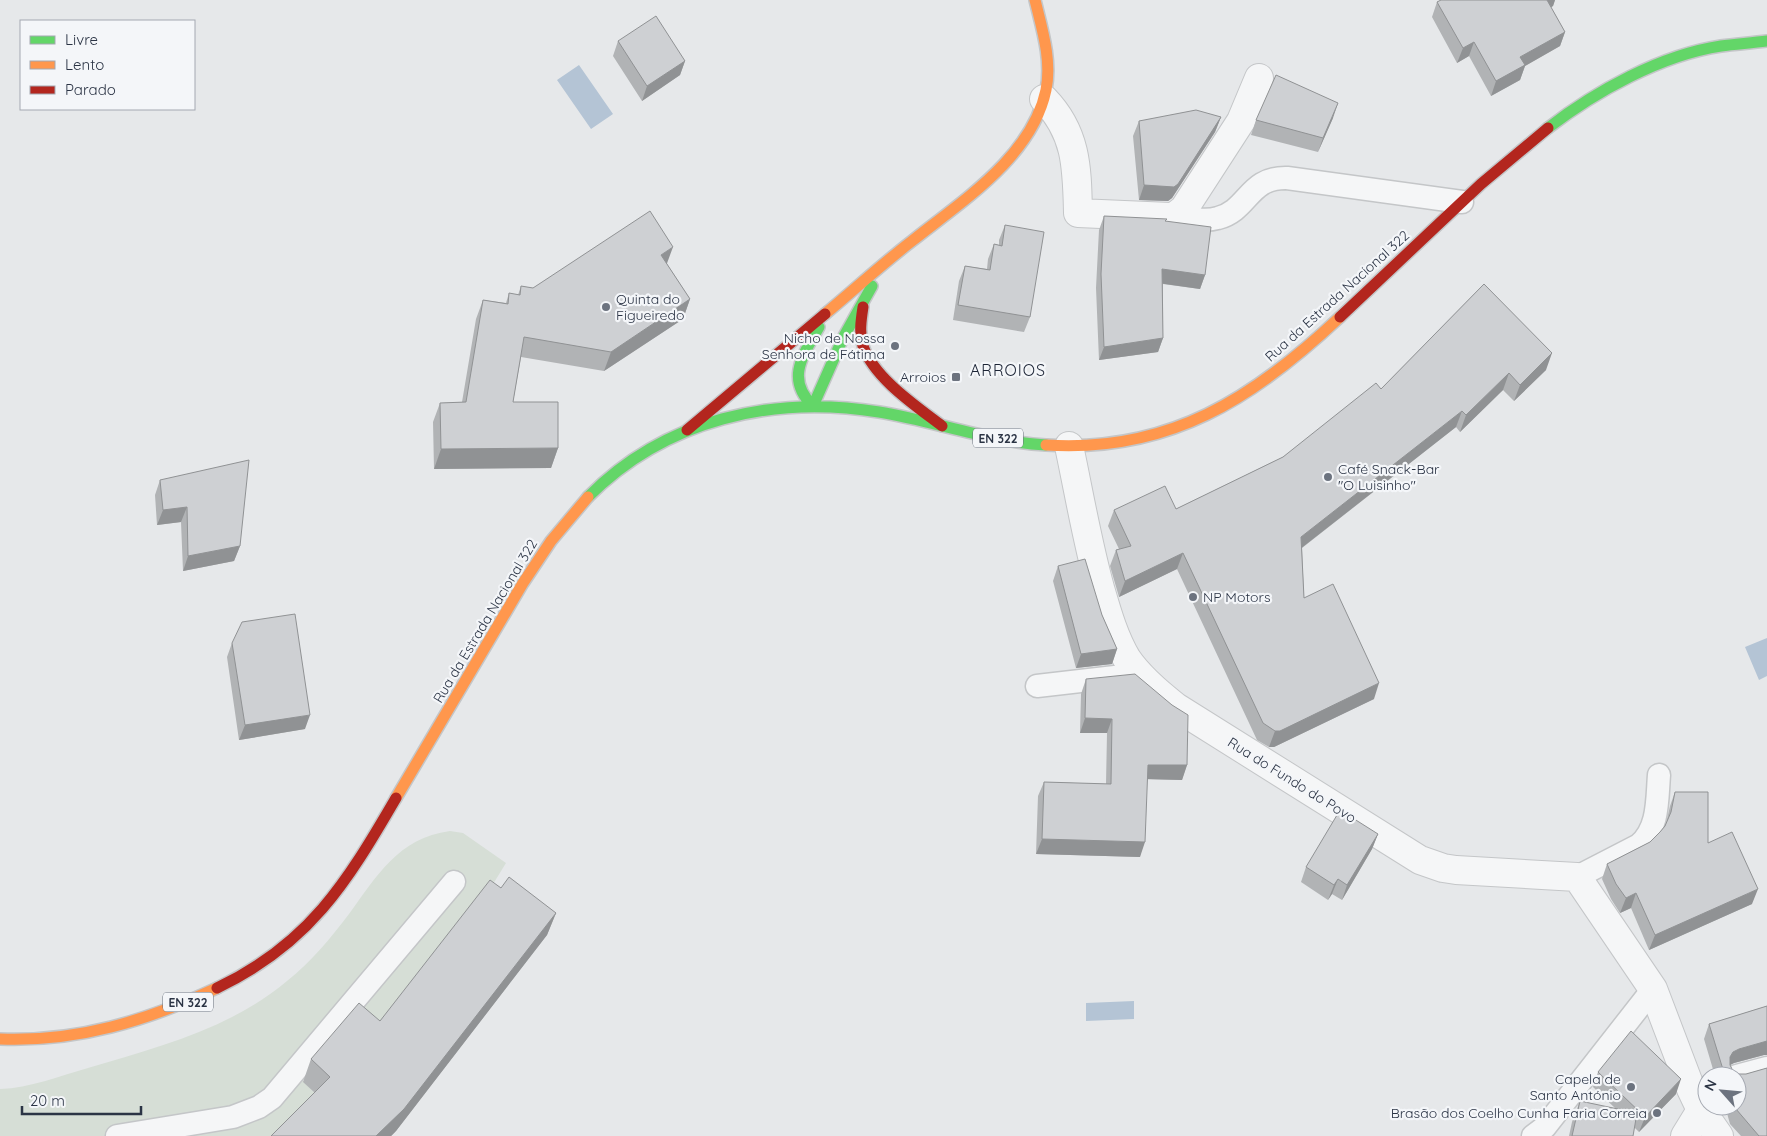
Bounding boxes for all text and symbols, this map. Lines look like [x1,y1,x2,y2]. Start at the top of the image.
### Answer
legend [20,20,195,110]
text: Livre [65,30,98,49]
text: Lento [65,55,104,74]
text: Parado [65,80,116,99]
street label: Rua da Estrada Nacional 322 [1261,226,1413,366]
place label: Quinta do Figueiredo [616,290,684,324]
marker: Quinta do Figueiredo [600,301,612,313]
place label: Nicho de Nossa Senhora de Fátima [762,329,885,363]
marker: Nicho de Nossa Senhora de Fátima [889,340,901,352]
district label: ARROIOS [970,360,1046,380]
place label: Arroios [900,368,946,386]
marker: Arroios [950,371,962,383]
road number: EN 322 [973,428,1023,448]
place label: Café Snack-Bar "O Luisinho" [1338,460,1440,494]
marker: Café Snack-Bar "O Luisinho" [1322,471,1334,483]
street label: Rua da Estrada Nacional 322 [429,536,541,706]
place label: NP Motors [1203,588,1270,606]
marker: NP Motors [1187,591,1199,603]
street label: Rua do Fundo do Povo [1224,733,1360,827]
road number: EN 322 [163,992,213,1012]
north arrow [1697,1066,1747,1116]
place label: Capela de Santo António [1530,1070,1621,1104]
text: N [1700,1076,1721,1094]
marker: Capela de Santo António [1625,1081,1637,1093]
scale bar [22,1084,141,1116]
text: 20 m [30,1091,65,1110]
place label: Brasão dos Coelho Cunha Faria Correia [1391,1104,1647,1122]
marker: Brasão dos Coelho Cunha Faria Correia [1651,1107,1663,1119]

